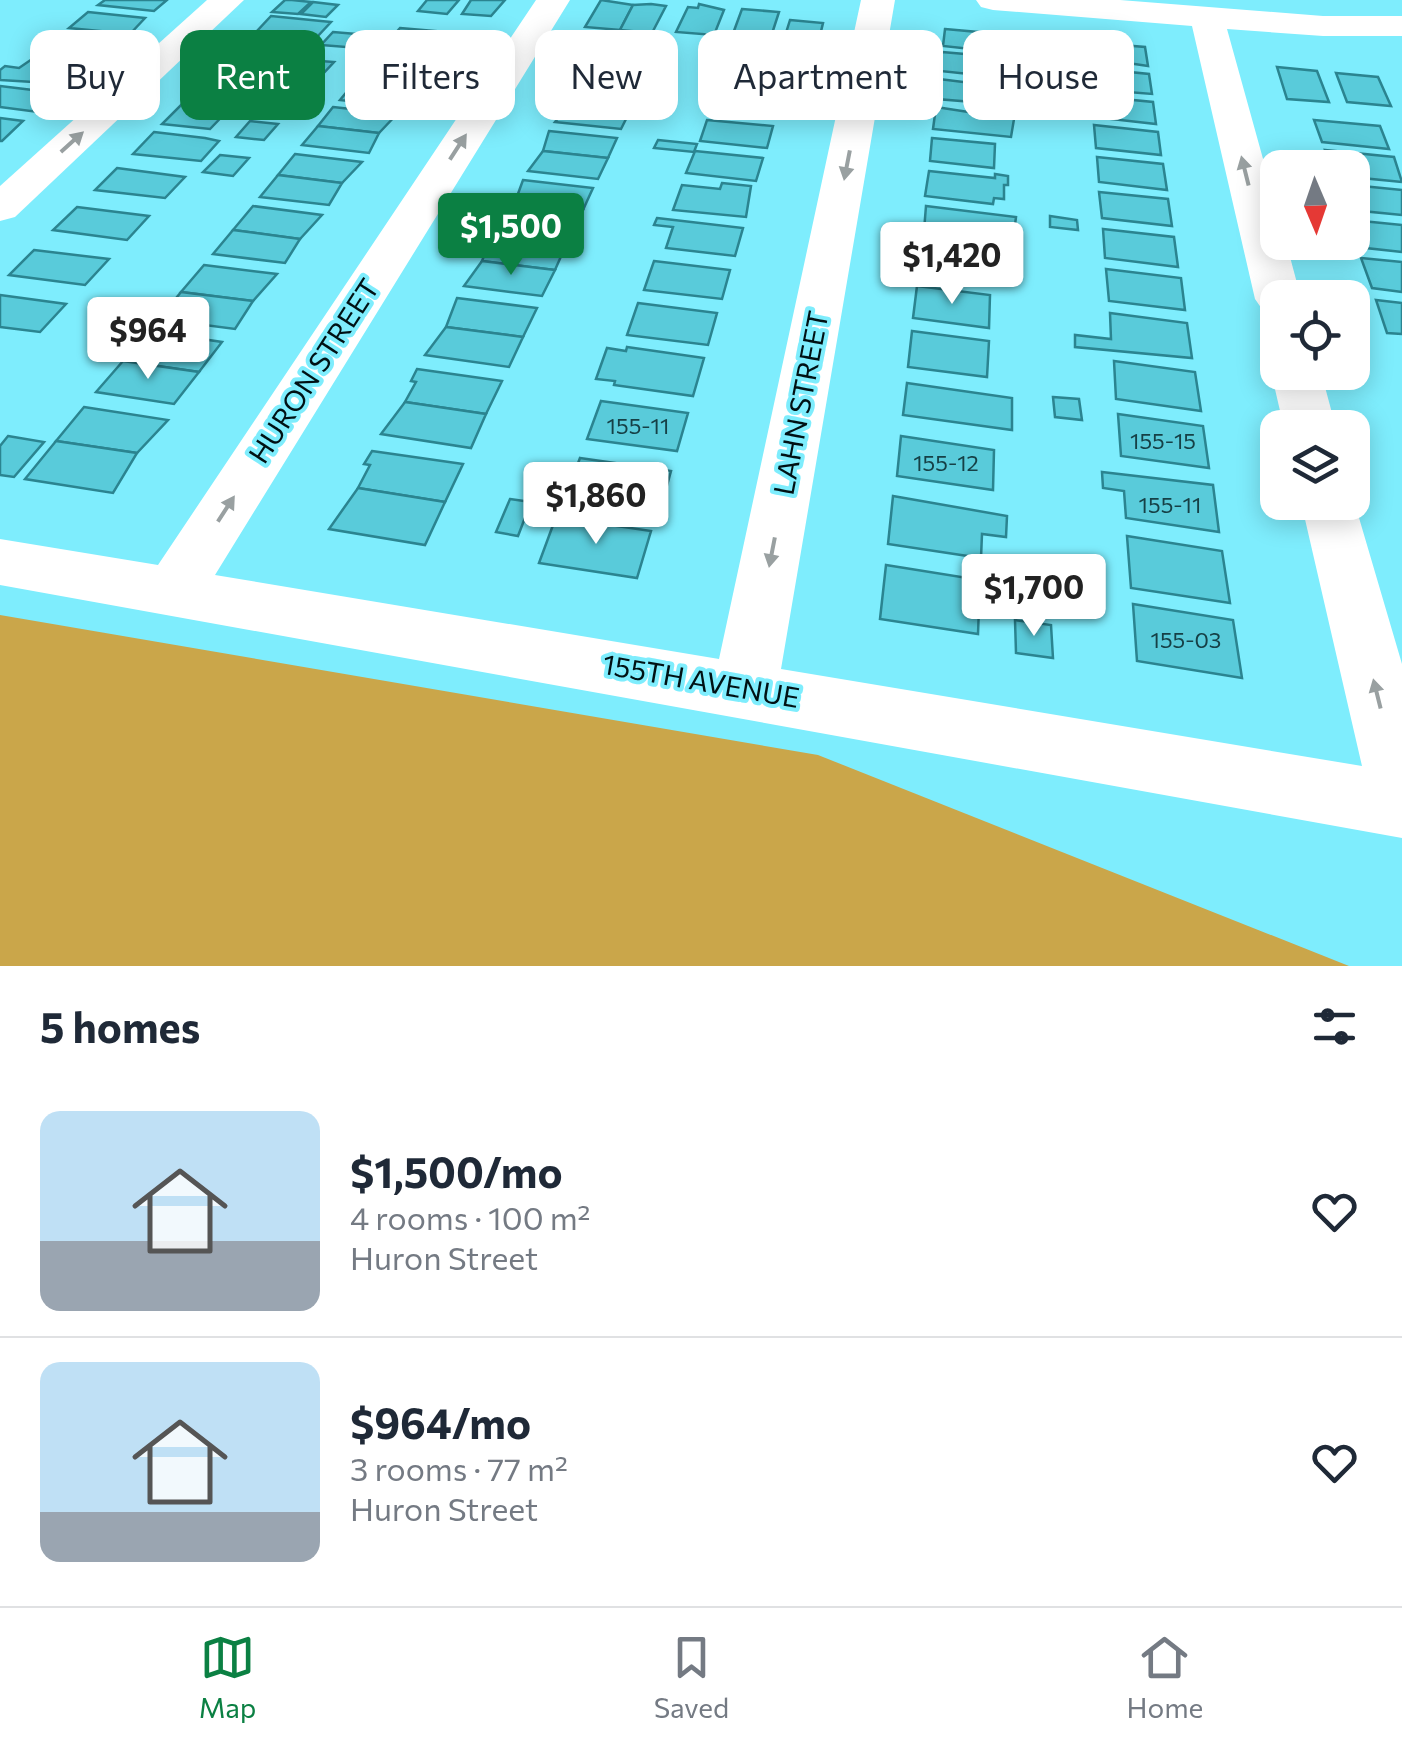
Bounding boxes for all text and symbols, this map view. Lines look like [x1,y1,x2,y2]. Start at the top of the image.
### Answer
chip: Buy [30,30,160,120]
chip: Rent [180,30,325,120]
chip: Filters [345,30,515,120]
chip: New [535,30,678,120]
chip: Apartment [698,30,943,120]
chip: House [963,30,1134,120]
one-way arrow [60,131,84,154]
one-way arrow [449,133,467,161]
one-way arrow [838,149,854,180]
north arrow [1260,150,1370,260]
map controls [1260,150,1370,520]
one-way arrow [1237,155,1252,186]
pin: $1,500 [430,193,592,278]
text: $1,500 [460,205,562,245]
pin: $1,420 [871,222,1033,307]
text: $1,420 [902,234,1002,274]
street label: HURON STREET [241,272,385,469]
button: locate [1260,280,1370,390]
pin: $964 [89,297,207,382]
street label: LAHN STREET [766,308,835,498]
text: $964 [109,309,187,349]
button: layers [1260,410,1370,520]
house number: 155-11 [607,412,669,439]
house number: 155-15 [1130,427,1196,454]
house number: 155-12 [913,449,979,476]
pin: $1,860 [515,462,677,547]
text: $1,860 [545,474,647,514]
house number: 155-11 [1139,491,1201,518]
one-way arrow [216,495,234,522]
one-way arrow [764,537,780,568]
pin: $1,700 [953,554,1115,639]
text: $1,700 [984,566,1084,606]
house number: 155-03 [1151,626,1221,653]
street label: 155TH AVENUE [600,646,802,714]
one-way arrow [1369,678,1384,709]
icon: filters [1307,999,1362,1054]
text: 5 homes [40,1000,200,1052]
text: $1,500/mo [350,1145,563,1197]
icon: home [120,1151,240,1271]
icon: heart [1307,1184,1362,1239]
text: 4 rooms · 100 m² [350,1197,590,1237]
text: Huron Street [350,1237,538,1277]
text: $964/mo [350,1396,531,1448]
icon: home [120,1402,240,1522]
icon: heart [1307,1435,1362,1490]
text: 3 rooms · 77 m² [350,1448,568,1488]
text: Huron Street [350,1488,538,1528]
tab: Map [199,1630,256,1724]
tab: Saved [654,1630,729,1724]
tab: Home [1126,1630,1203,1724]

